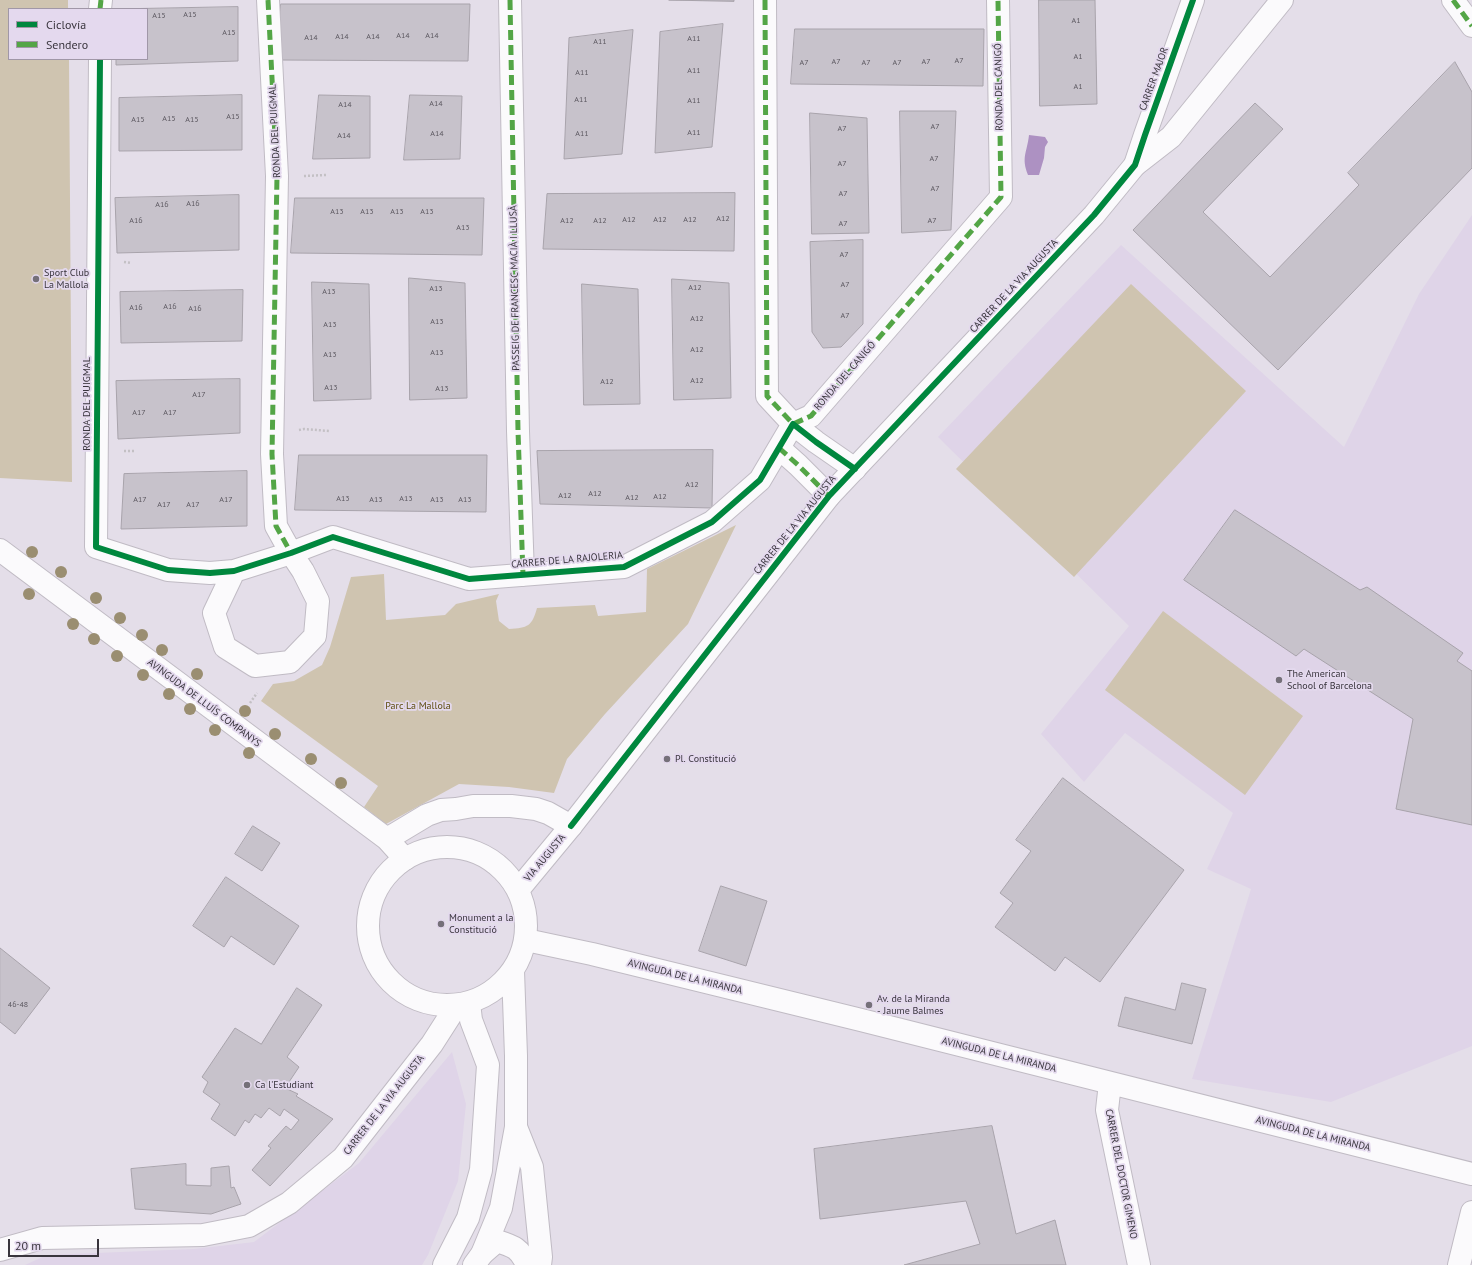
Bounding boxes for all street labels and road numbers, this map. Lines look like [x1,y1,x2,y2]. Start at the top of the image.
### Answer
street label: RONDA DEL CANIGÓ [992,43,1006,131]
street label: CARRER MAJOR [1137,46,1171,112]
street label: RONDA DEL PUIGMAL [267,84,283,178]
street label: PASSEIG DE FRANCESC MACIÀ I LLUSÀ [508,205,522,371]
street label: CARRER DE LA VIA AUGUSTA [967,237,1061,335]
street label: RONDA DEL CANIGÓ [812,339,878,413]
street label: RONDA DEL PUIGMAL [81,357,93,451]
street label: CARRER DE LA VIA AUGUSTA [751,473,839,577]
street label: CARRER DE LA RAJOLERIA [511,549,623,571]
street label: AVINGUDA DE LLUÍS COMPANYS [145,656,263,750]
street label: VIA AUGUSTA [522,832,568,884]
street label: AVINGUDA DE LA MIRANDA [626,957,744,997]
street label: AVINGUDA DE LA MIRANDA [940,1035,1058,1075]
street label: CARRER DE LA VIA AUGUSTA [341,1053,427,1157]
street label: CARRER DEL DOCTOR GIMENO [1103,1108,1139,1240]
street label: AVINGUDA DE LA MIRANDA [1254,1114,1372,1154]

